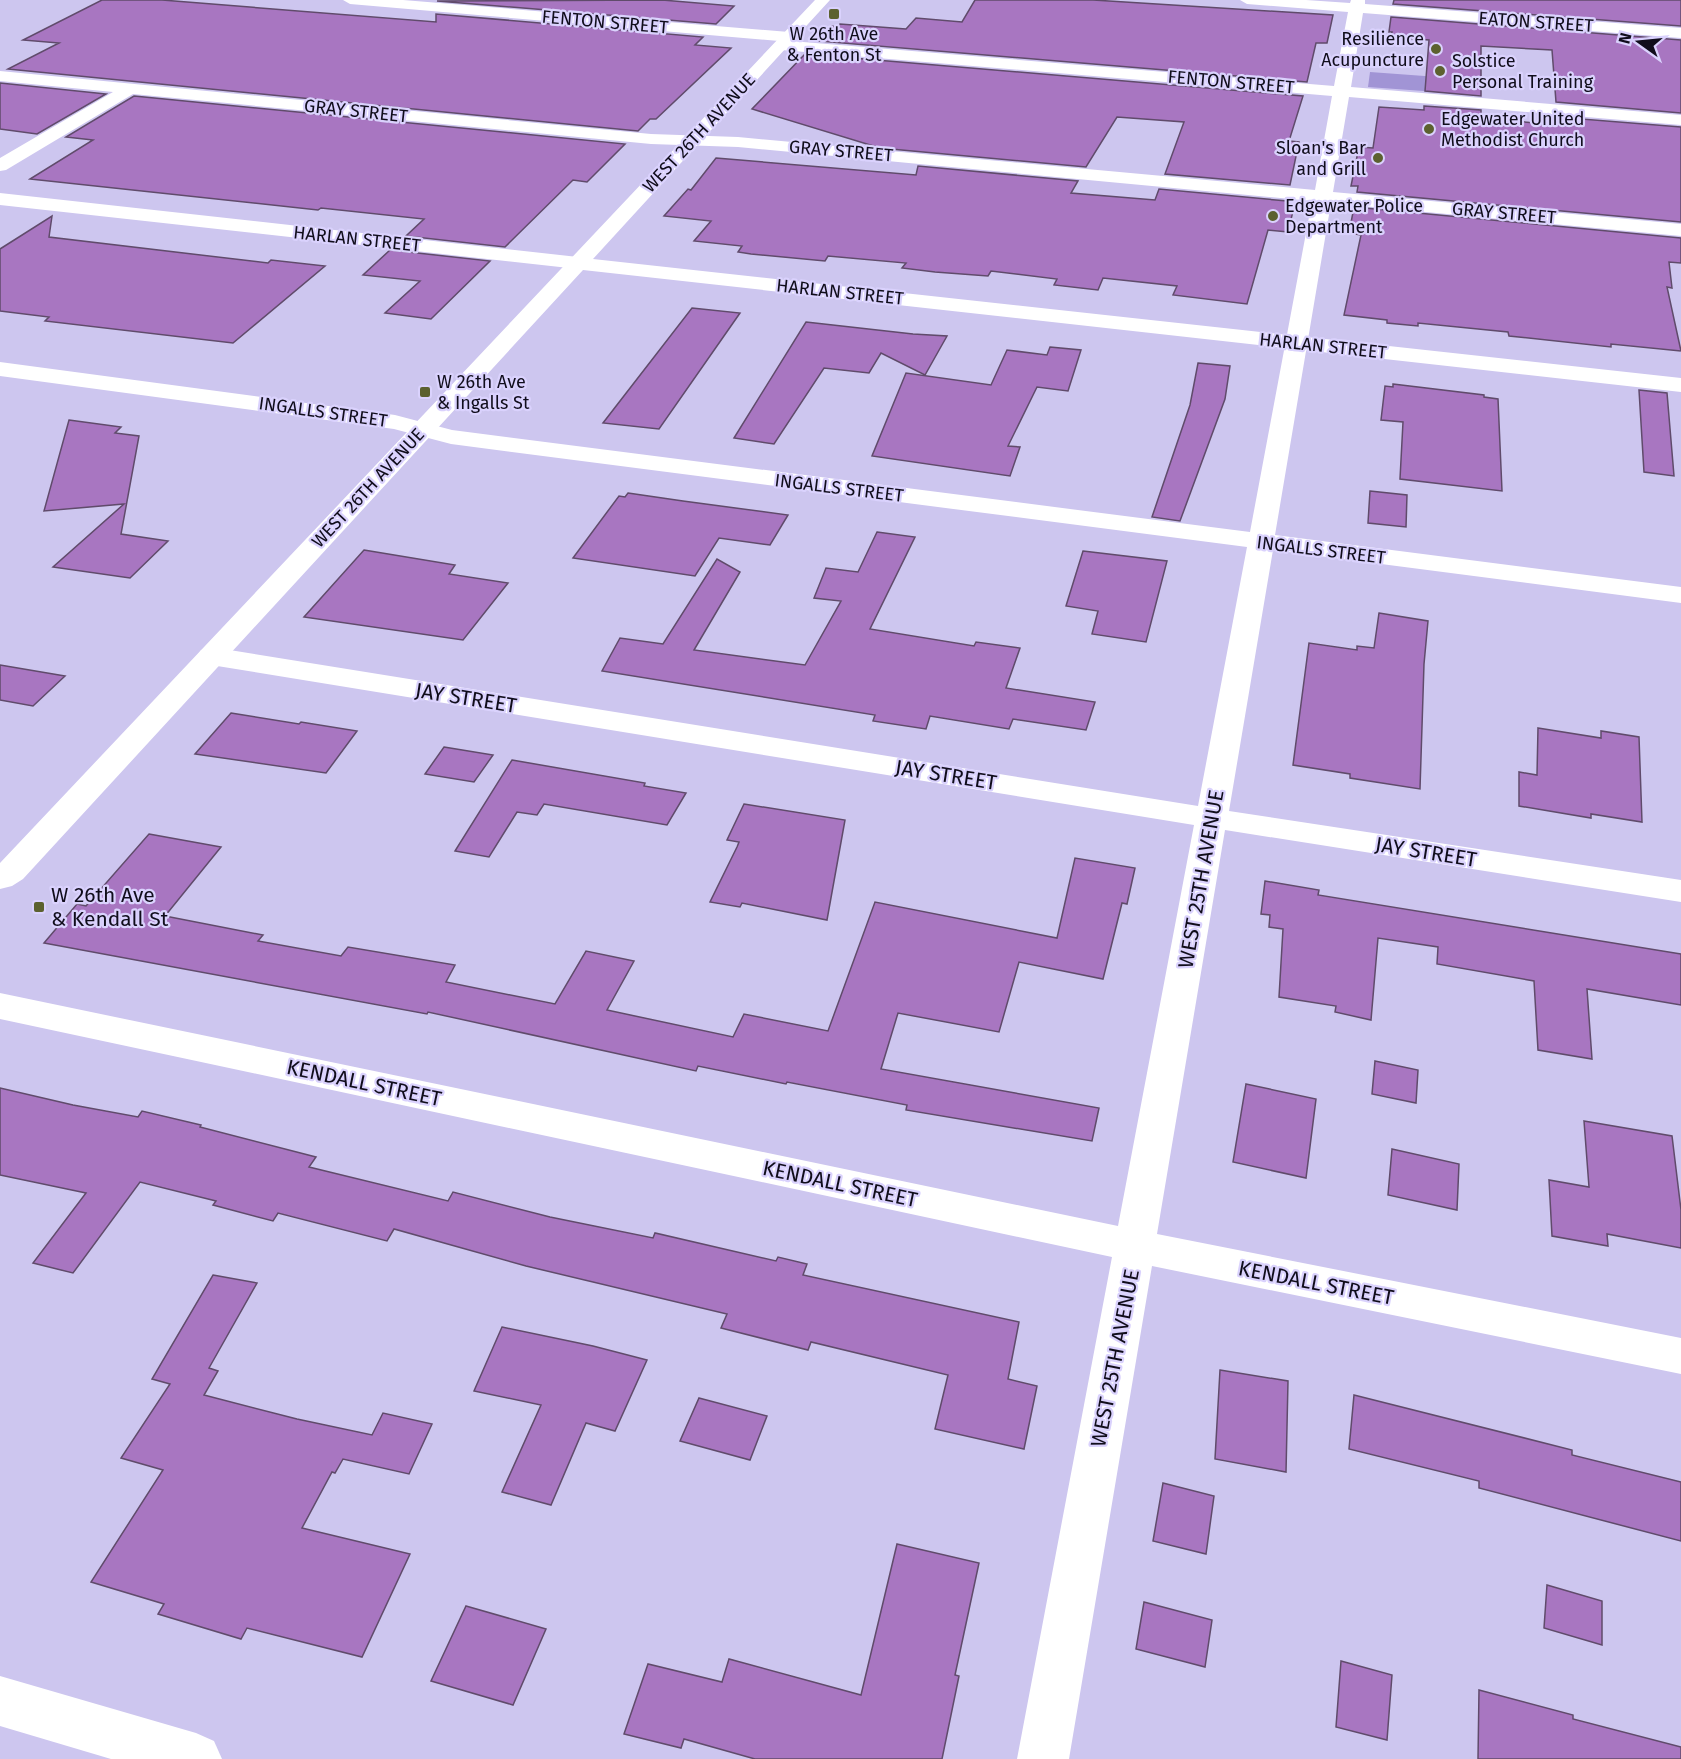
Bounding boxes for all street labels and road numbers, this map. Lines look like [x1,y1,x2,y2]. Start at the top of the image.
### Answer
street label: FENTON STREET [541,6,670,39]
street label: EATON STREET [1478,7,1595,37]
street label: FENTON STREET [1167,66,1296,99]
street label: WEST 26TH AVENUE [638,69,760,197]
street label: GRAY STREET [303,95,410,127]
street label: GRAY STREET [788,135,895,167]
street label: GRAY STREET [1451,197,1558,229]
street label: HARLAN STREET [292,221,422,257]
street label: HARLAN STREET [775,274,905,310]
street label: HARLAN STREET [1258,328,1388,364]
street label: INGALLS STREET [257,392,389,432]
street label: WEST 26TH AVENUE [307,424,429,552]
street label: INGALLS STREET [773,469,905,507]
street label: INGALLS STREET [1255,531,1387,569]
street label: JAY STREET [413,677,519,719]
street label: JAY STREET [893,754,999,796]
street label: WEST 25TH AVENUE [1173,788,1229,970]
street label: JAY STREET [1373,831,1479,873]
street label: KENDALL STREET [284,1054,444,1112]
street label: KENDALL STREET [760,1155,920,1213]
street label: KENDALL STREET [1236,1255,1396,1311]
street label: WEST 25TH AVENUE [1085,1267,1145,1449]

